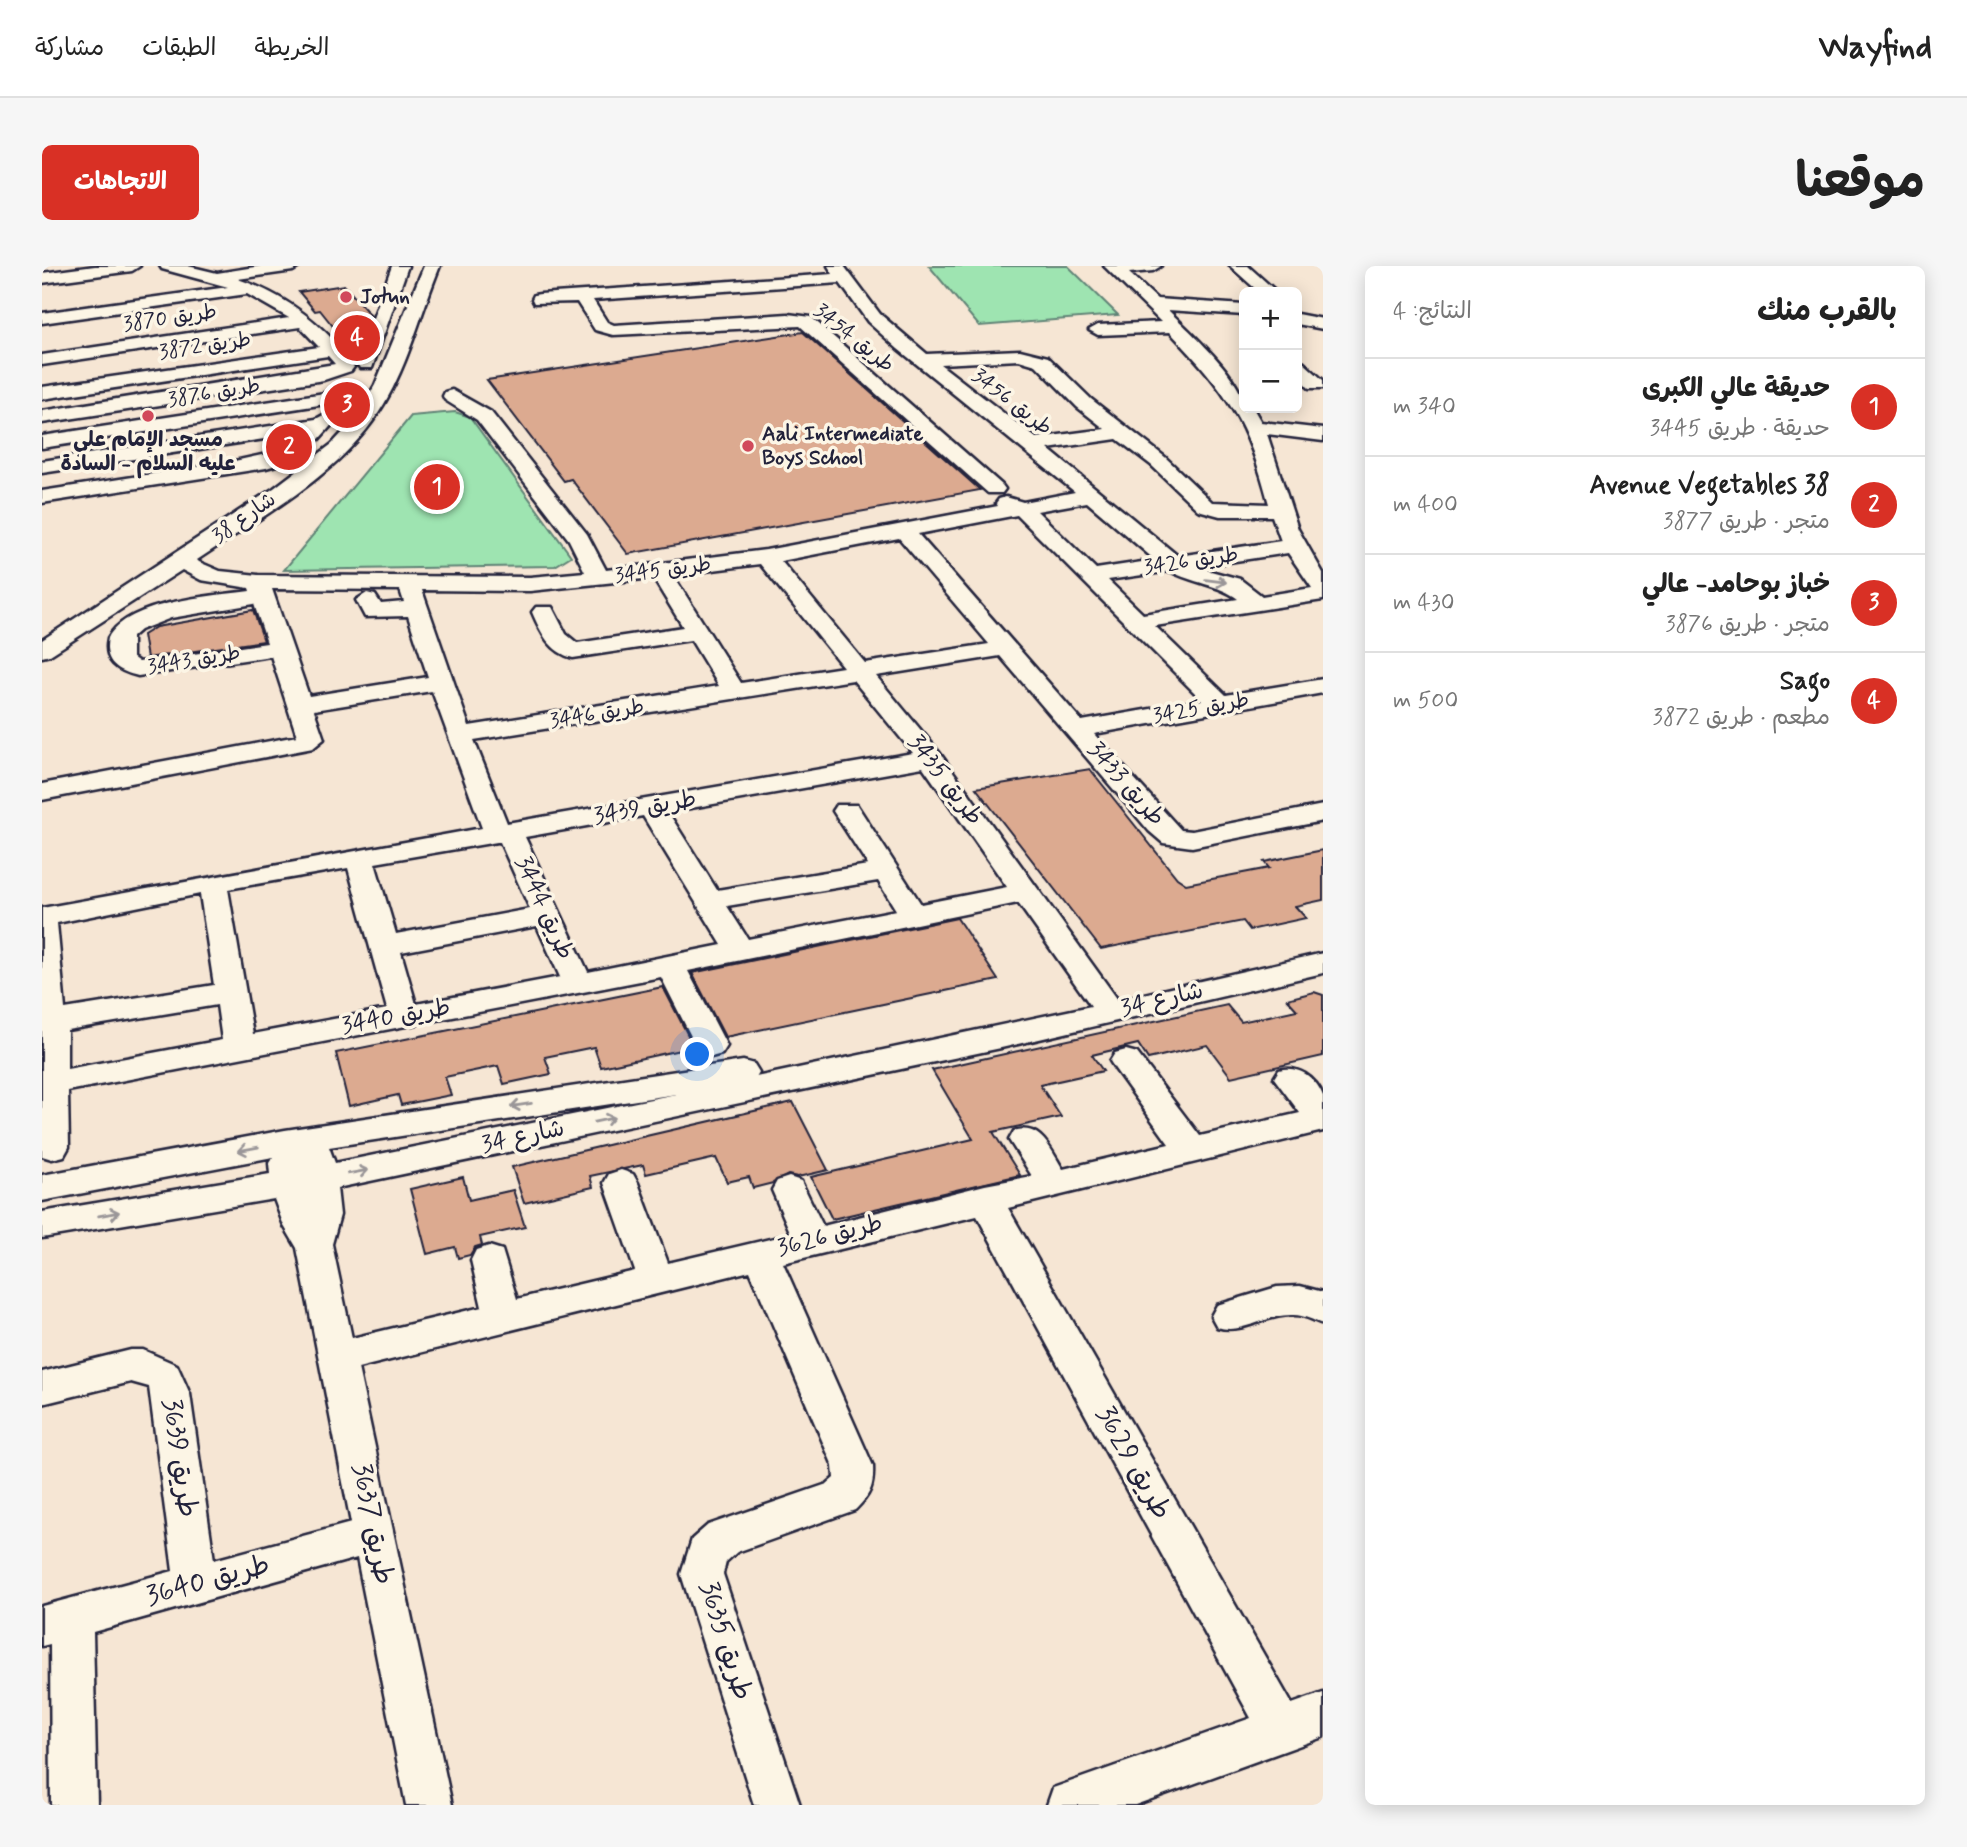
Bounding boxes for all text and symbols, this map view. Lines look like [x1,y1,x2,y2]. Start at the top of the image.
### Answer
text: Wayfind [1819,26,1932,70]
text: مشاركة [35,33,104,64]
text: الطبقات [142,33,217,64]
text: الخريطة [255,33,329,64]
button: الاتجاهات [42,145,199,220]
text: موقعنا [1795,150,1925,215]
place label: Jotun [360,283,410,311]
map controls [1239,287,1302,413]
button: + [1239,287,1302,350]
marker: Jotun [338,289,354,305]
text: بالقرب منك [1757,292,1897,331]
street label: طريق 3454 [808,297,900,379]
text: النتائج: 4 [1393,297,1472,327]
street label: طريق 3870 [121,298,219,338]
pin: 4 [334,312,380,364]
street label: طريق 3872 [157,326,253,366]
button: − [1239,350,1302,413]
street label: طريق 3456 [966,362,1058,442]
street label: طريق 3876 [166,372,262,414]
text: حديقة عالي الكبرى [1642,372,1830,406]
pin: 3 [324,379,370,431]
text: 340 m [1393,392,1456,422]
text: 1 [1869,392,1879,422]
marker: مسجد الإمام علي عليه السلام - السادة [140,408,156,424]
text: حديقة · طريق 3445 [1650,414,1830,444]
place label: Aali Intermediate Boys School [762,420,924,472]
pin: 2 [266,421,312,473]
place label: مسجد الإمام علي عليه السلام - السادة [60,426,236,479]
marker: Aali Intermediate Boys School [740,438,756,454]
pin: 1 [414,461,460,513]
text: 38 Avenue Vegetables [1590,469,1830,503]
street label: شارع 38 [206,486,282,550]
text: 400 m [1393,490,1458,520]
text: 2 [1868,490,1880,520]
text: متجر · طريق 3877 [1663,507,1830,537]
street label: طريق 3426 [1142,541,1240,581]
street label: طريق 3445 [613,550,713,590]
text: خباز بوحامد- عالي [1642,568,1830,602]
one-way arrow [1204,574,1227,587]
text: 430 m [1393,588,1454,618]
text: 3 [1869,588,1879,618]
text: متجر · طريق 3876 [1665,610,1830,640]
street label: طريق 3443 [145,639,243,681]
text: Sago [1780,665,1830,699]
street label: طريق 3425 [1151,686,1251,730]
text: 500 m [1393,686,1458,716]
text: 4 [1867,686,1881,716]
street label: طريق 3446 [548,693,646,735]
text: مطعم · طريق 3872 [1653,703,1830,733]
street label: طريق 3435 [901,728,989,832]
street label: طريق 3433 [1081,735,1171,833]
street label: طريق 3439 [591,784,699,832]
street label: طريق 3444 [507,851,581,965]
street label: شارع 34 [1118,975,1206,1025]
street label: طريق 3440 [339,992,453,1042]
your location [680,1037,714,1071]
one-way arrow [510,1099,533,1112]
street label: شارع 34 [479,1113,567,1161]
one-way arrow [592,1113,615,1127]
one-way arrow [237,1143,260,1156]
one-way arrow [346,1165,369,1178]
one-way arrow [97,1206,120,1220]
street label: طريق 3626 [774,1208,886,1264]
street label: طريق 3639 [152,1396,206,1520]
street label: طريق 3629 [1087,1399,1179,1527]
street label: طريق 3637 [342,1460,402,1588]
street label: طريق 3640 [142,1547,274,1615]
street label: طريق 3635 [689,1577,761,1705]

